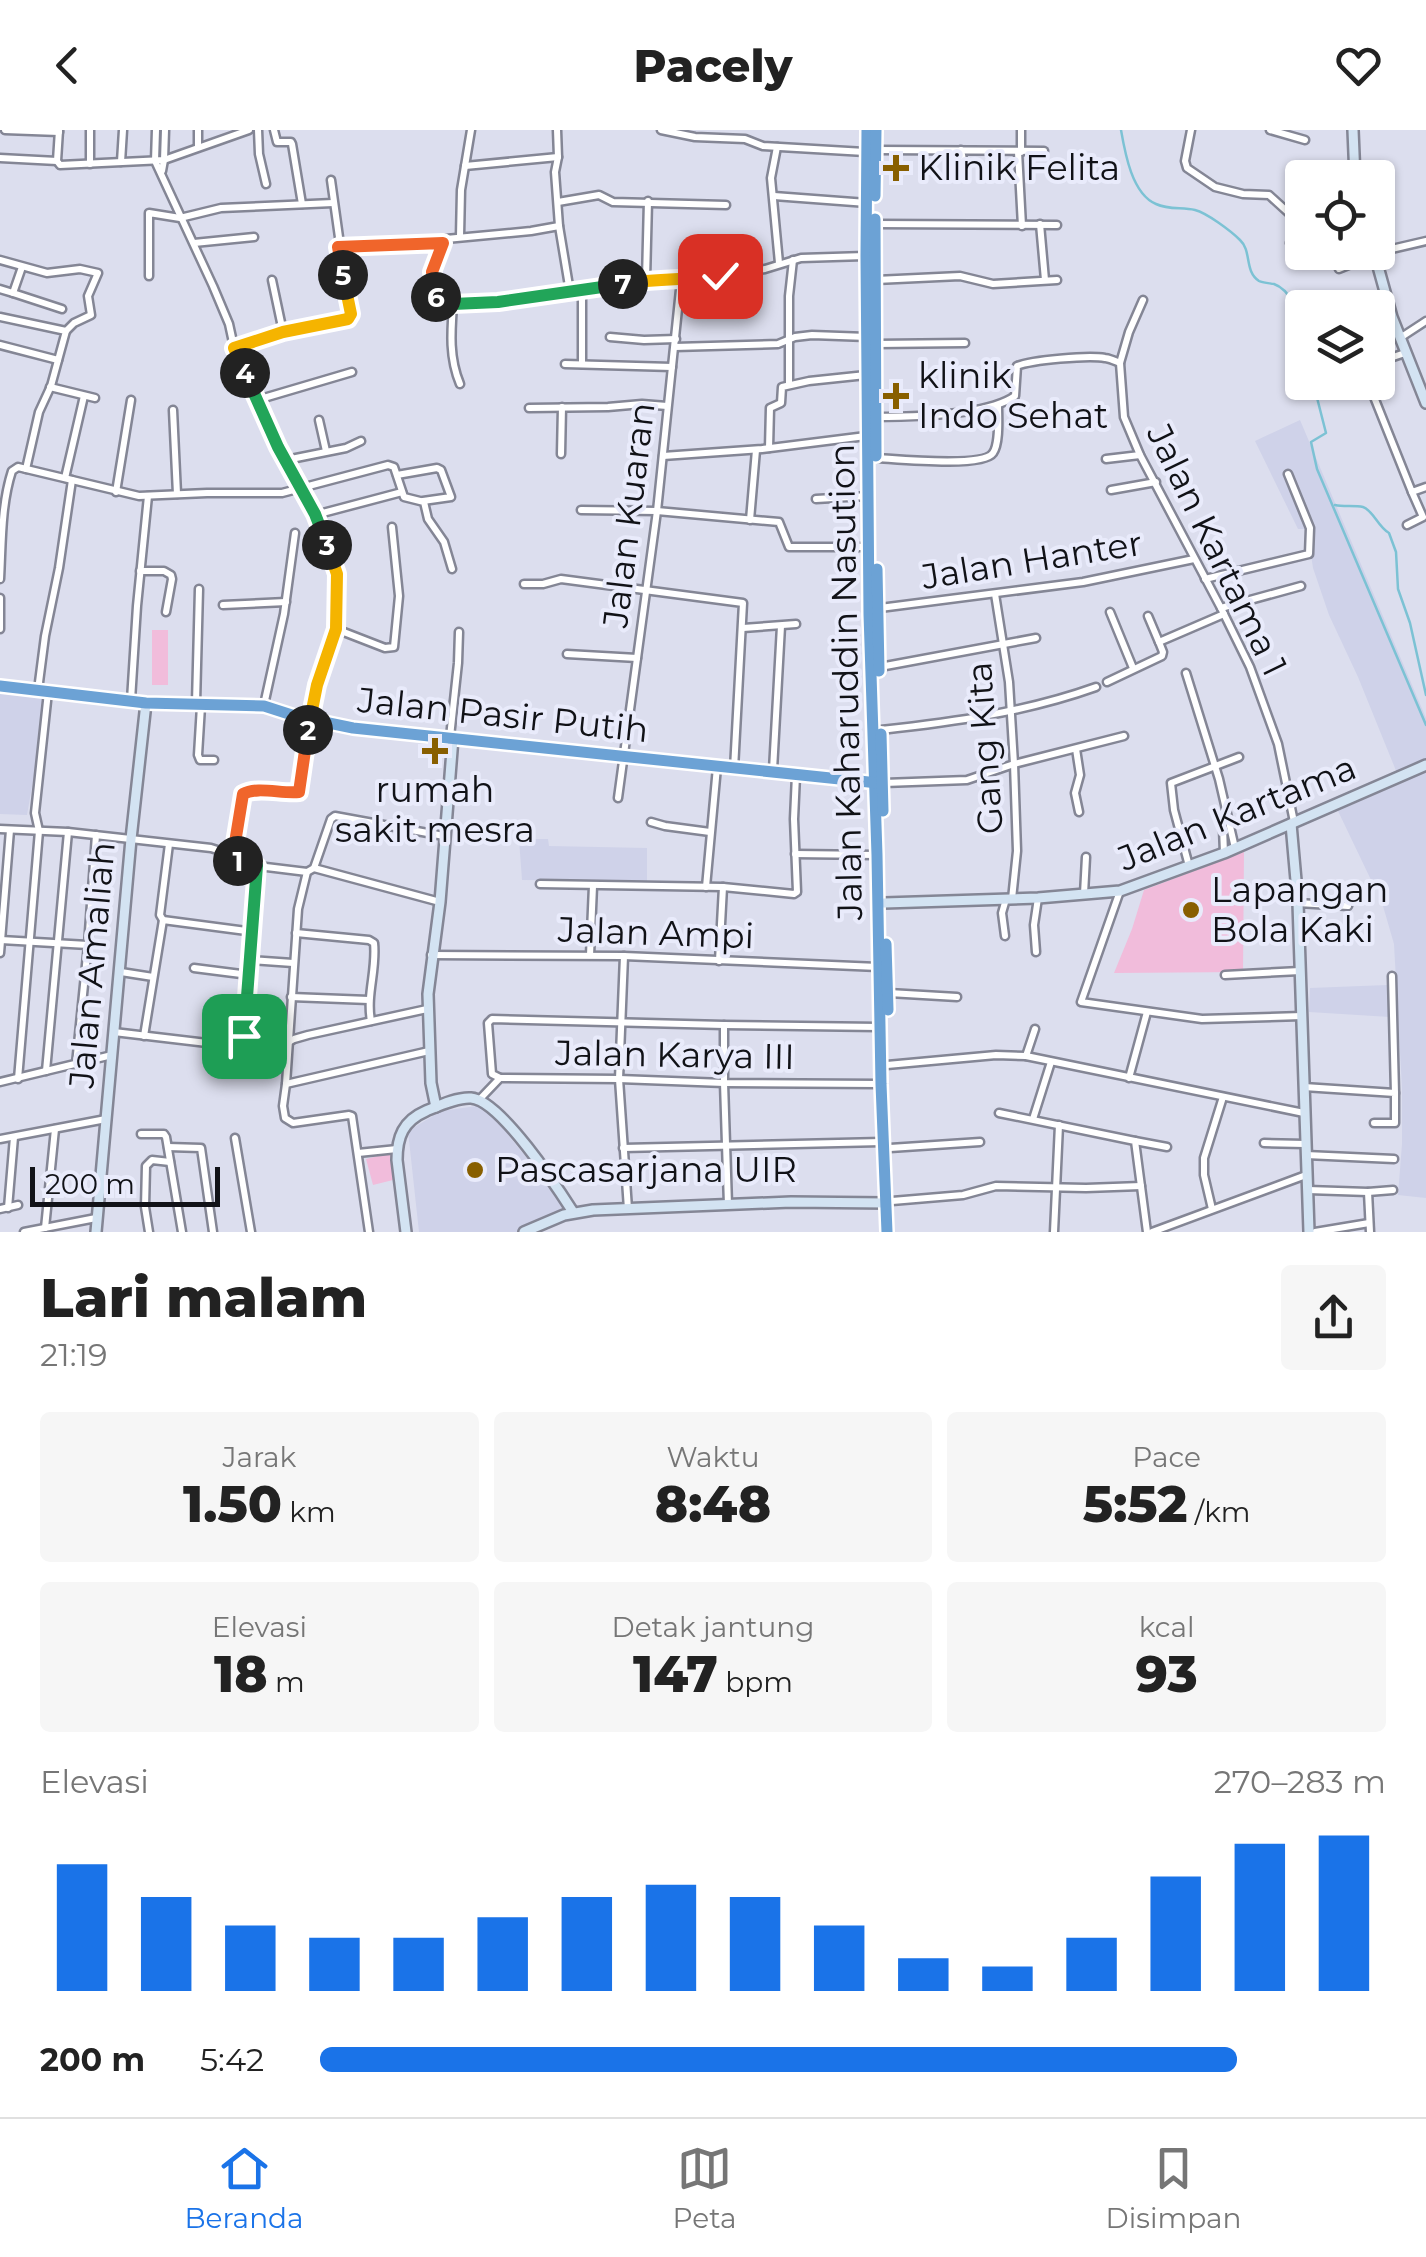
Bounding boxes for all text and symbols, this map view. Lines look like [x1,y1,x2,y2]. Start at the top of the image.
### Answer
icon: back [40,38,95,93]
text: Pacely [634,38,792,93]
icon: heart [1331,38,1386,93]
place label: Klinik Felita [918,146,1120,189]
marker: Klinik Felita [883,155,909,181]
map controls [1285,160,1395,400]
button: locate [1285,160,1395,270]
pin [678,234,763,319]
icon: check [693,249,748,304]
pin: 5 [318,250,368,300]
text: 5 [335,258,351,292]
pin: 7 [598,259,648,309]
text: 7 [614,267,632,301]
pin: 6 [411,272,461,322]
text: 6 [427,280,445,314]
button: layers [1285,290,1395,400]
pin: 4 [220,348,270,398]
place label: klinik Indo Sehat [918,354,1108,437]
text: 4 [235,356,255,390]
marker: klinik Indo Sehat [883,383,909,409]
street label: Jalan Kuaran [593,400,664,631]
street label: Jalan Kartama 1 [1138,416,1297,683]
street label: Jalan Kaharuddin Nasution [820,443,871,922]
pin: 3 [302,520,352,570]
street label: Jalan Hanter [918,521,1145,598]
text: 3 [319,528,335,562]
street label: Gang Kita [957,660,1012,836]
street label: Jalan Pasir Putih [355,678,650,751]
pin: 2 [283,705,333,755]
text: 2 [300,713,316,747]
marker: rumah sakit mesra [422,738,448,764]
street label: Jalan Kartama [1111,745,1362,880]
place label: rumah sakit mesra [335,768,535,851]
pin: 1 [213,836,263,886]
street label: Jalan Amaliah [59,840,124,1091]
text: 1 [233,844,243,878]
place label: Lapangan Bola Kaki [1211,868,1388,951]
marker: Lapangan Bola Kaki [1180,899,1202,921]
street label: Jalan Ampi [556,908,755,957]
pin [202,994,287,1079]
icon: arrive [217,1009,272,1064]
street label: Jalan Karya III [554,1031,795,1078]
place label: Pascasarjana UIR [495,1148,797,1191]
marker: Pascasarjana UIR [464,1159,486,1181]
scale bar [30,1162,220,1206]
text: 200 m [45,1167,135,1201]
text: Lari malam [40,1264,367,1331]
button: share [1281,1265,1386,1370]
text: 21:19 [40,1335,108,1374]
text: Jarak [222,1440,296,1474]
text: Waktu [666,1440,760,1474]
text: Pace [1132,1440,1201,1474]
text: 1.50 [183,1474,282,1535]
text: 8:48 [655,1474,771,1535]
text: 5:52 [1083,1474,1187,1535]
text: km [282,1495,336,1529]
text: /km [1187,1495,1250,1529]
text: Elevasi [212,1610,307,1644]
text: Detak jantung [612,1610,814,1644]
text: kcal [1139,1610,1195,1644]
text: 18 [214,1644,268,1705]
text: 147 [633,1644,718,1705]
text: 93 [1136,1644,1198,1705]
text: m [268,1665,305,1699]
text: bpm [718,1665,793,1699]
text: Elevasi [40,1762,149,1801]
text: 270–283 m [1214,1762,1386,1801]
text: 200 m [40,2040,145,2079]
text: 5:42 [200,2040,264,2079]
tab: Beranda [185,2141,304,2235]
tab: Peta [673,2141,737,2235]
tab: Disimpan [1106,2141,1241,2235]

